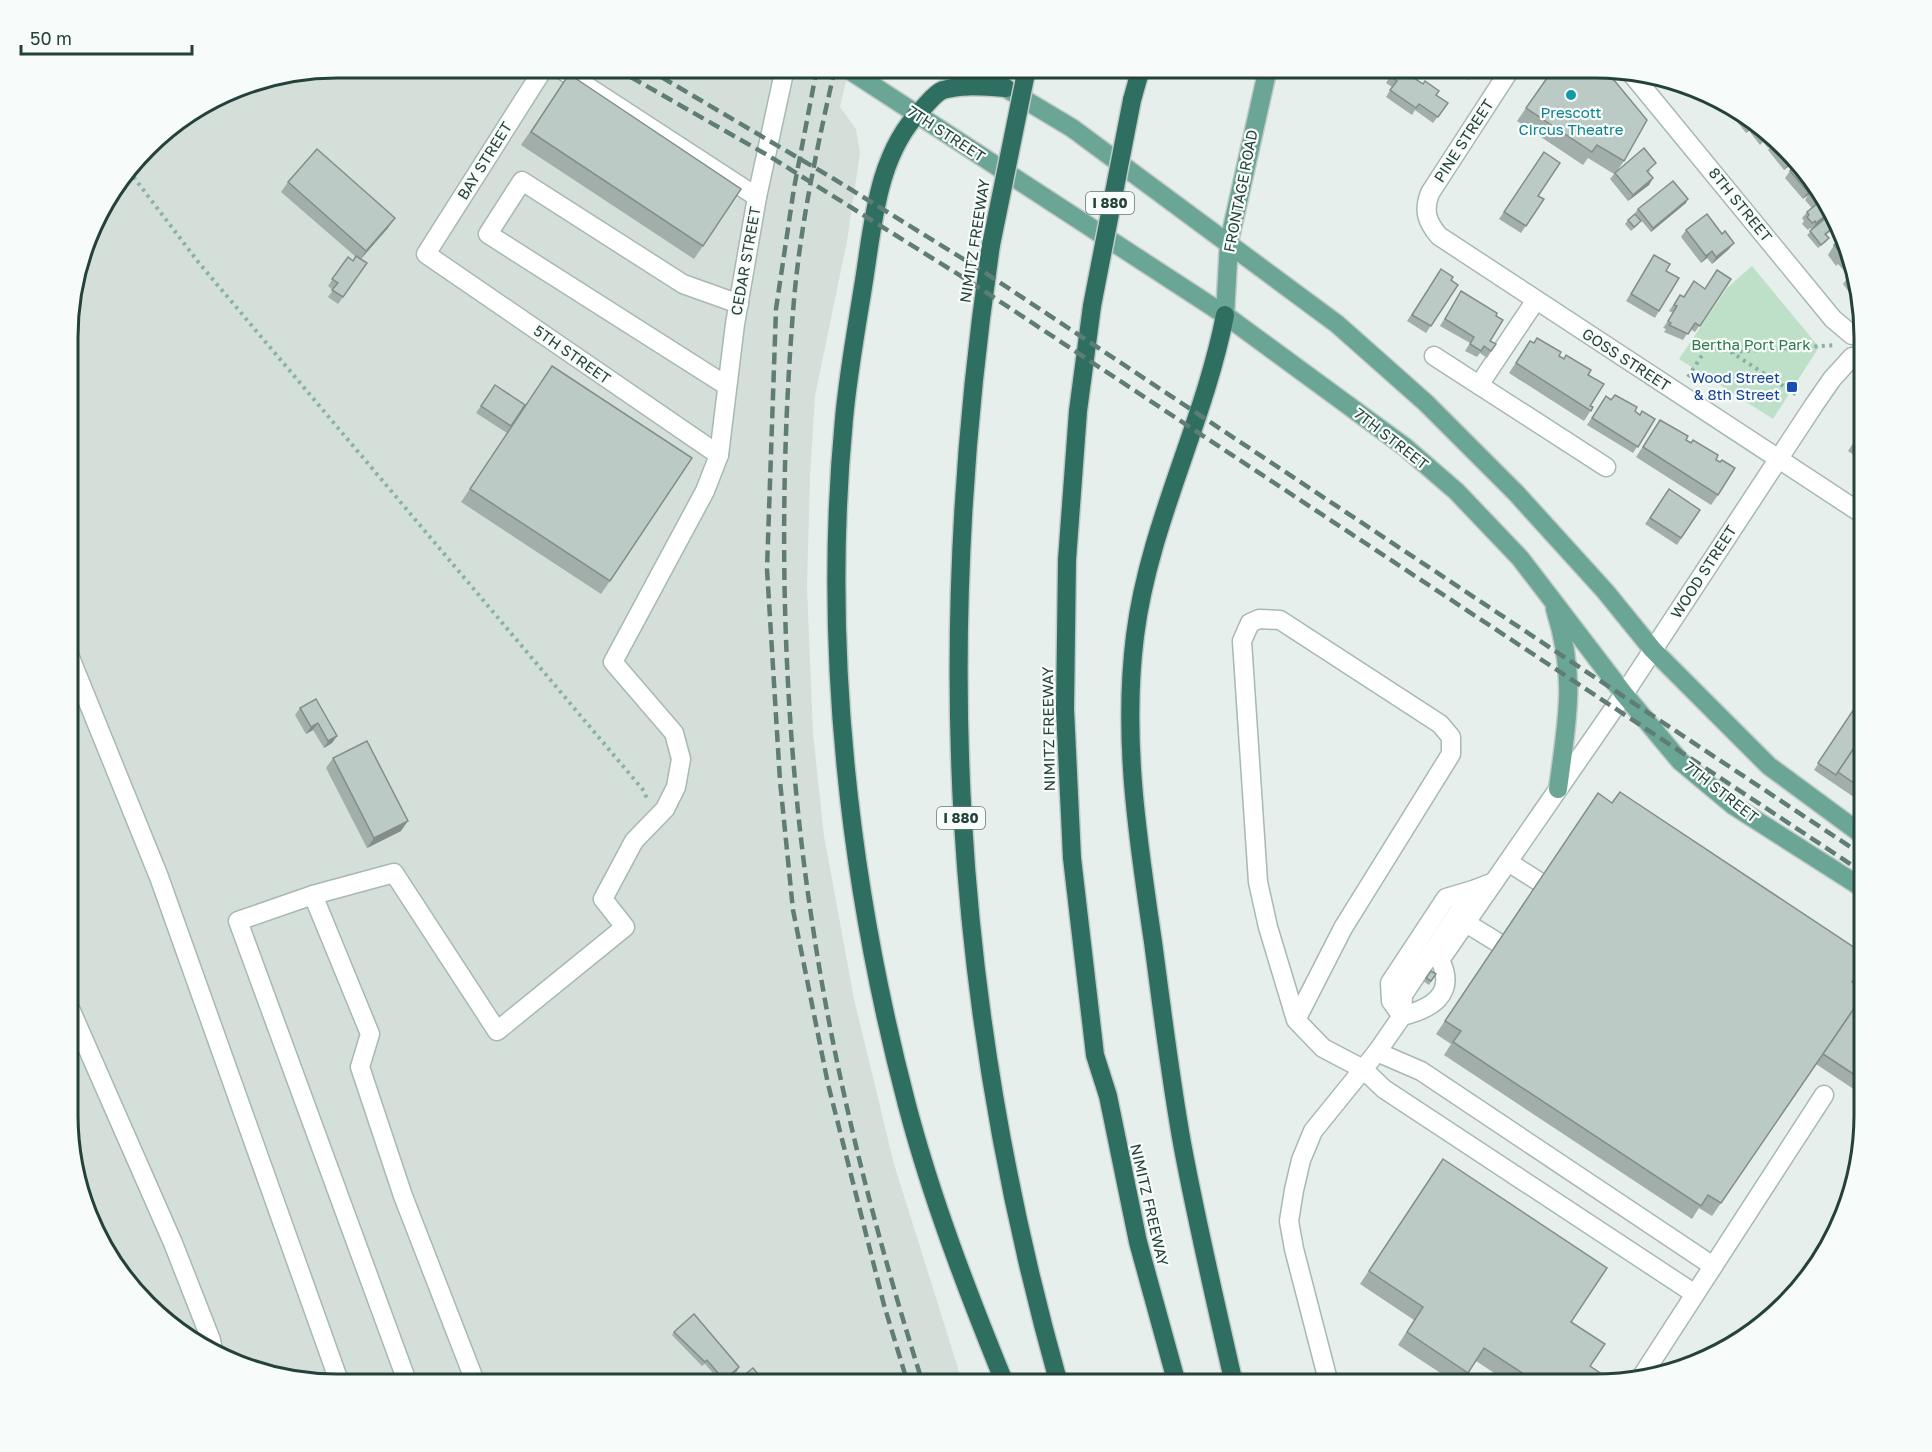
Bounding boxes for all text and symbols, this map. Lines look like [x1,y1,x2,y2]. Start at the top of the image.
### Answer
scale bar [21,18,192,56]
text: 50 m [30,27,72,49]
marker: Prescott Circus Theatre [1564,88,1578,102]
street label: PINE STREET [1430,95,1497,185]
street label: 7TH STREET [904,101,989,165]
place label: Prescott Circus Theatre [1519,103,1624,138]
street label: BAY STREET [453,118,515,203]
street label: FRONTAGE ROAD [1219,128,1261,254]
street label: 8TH STREET [1705,164,1776,245]
street label: NIMITZ FREEWAY [955,177,993,304]
road number: I 880 [1086,192,1134,214]
street label: CEDAR STREET [727,205,763,317]
street label: 5TH STREET [531,321,615,387]
street label: GOSS STREET [1579,324,1674,394]
park label: Bertha Port Park [1691,335,1811,353]
place label: Wood Street & 8th Street [1691,368,1780,403]
marker: Wood Street & 8th Street [1785,380,1799,394]
street label: 7TH STREET [1351,404,1432,473]
street label: WOOD STREET [1666,522,1740,621]
street label: NIMITZ FREEWAY [1038,666,1058,792]
street label: 7TH STREET [1681,757,1762,826]
road number: I 880 [937,807,985,829]
street label: NIMITZ FREEWAY [1127,1142,1173,1268]

